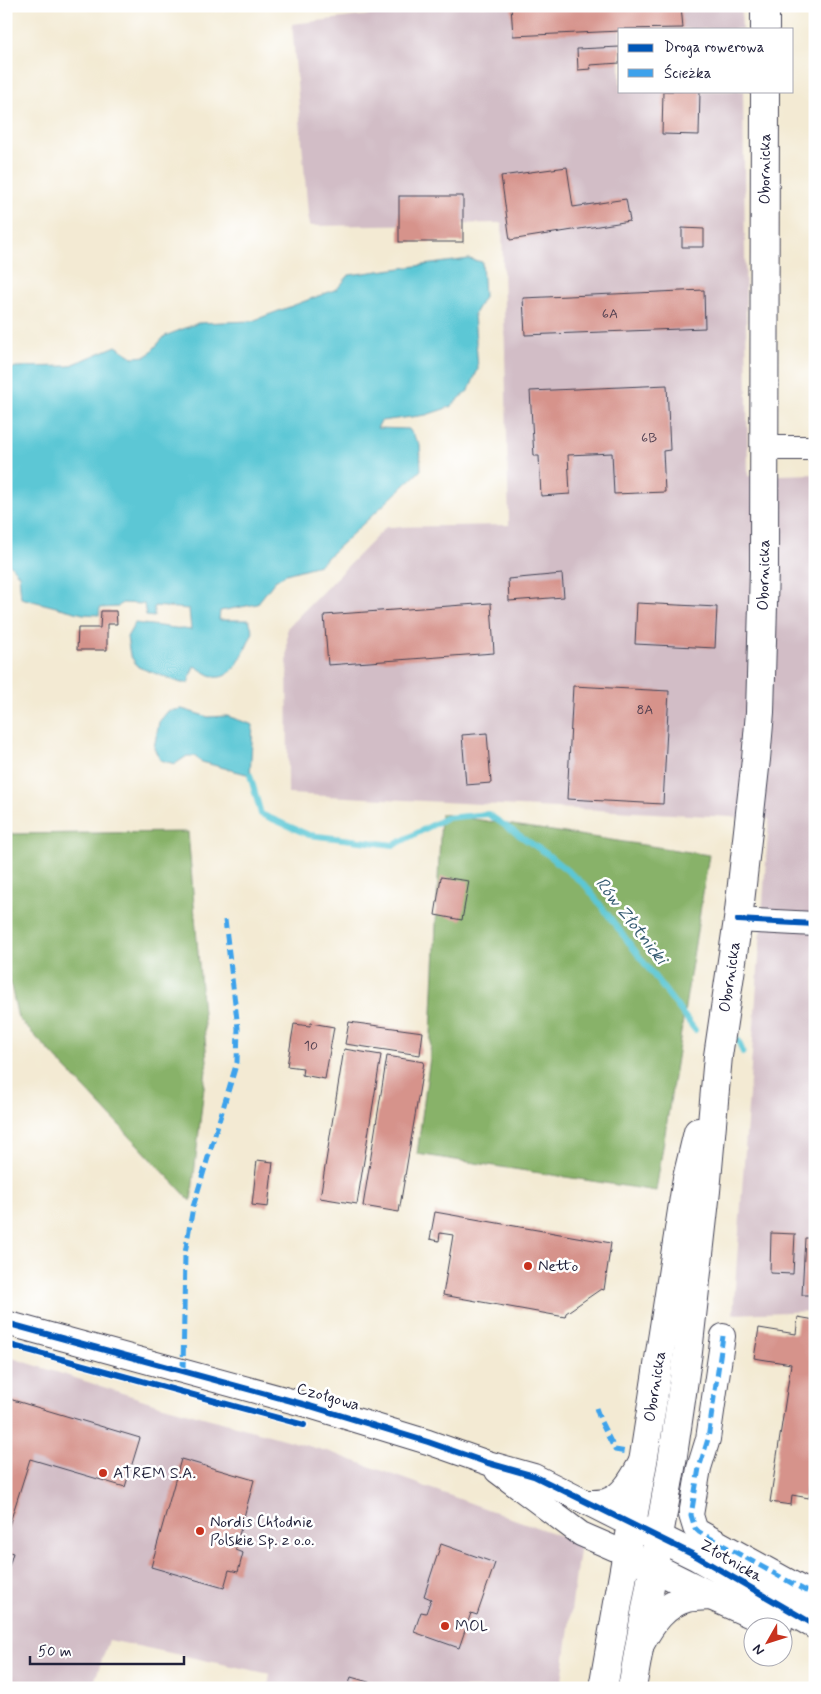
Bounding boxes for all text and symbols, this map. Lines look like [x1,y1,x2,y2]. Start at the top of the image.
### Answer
legend [618,28,794,92]
text: Droga rowerowa [664,38,765,58]
text: Ścieżka [664,63,712,84]
street label: Obornicka [754,133,775,205]
house number: 6A [602,305,618,323]
house number: 6B [641,429,657,447]
street label: Obornicka [752,539,775,611]
house number: 8A [636,701,654,719]
water label: Rów Złotnicki [589,872,674,972]
street label: Obornicka [714,940,745,1014]
house number: 10 [304,1037,318,1055]
place label: Netto [538,1256,578,1277]
marker: Netto [522,1260,534,1272]
street label: Obornicka [639,1350,671,1423]
street label: Czołgowa [294,1378,362,1416]
place label: ATREM S.A. [113,1463,196,1484]
marker: ATREM S.A. [97,1467,109,1479]
place label: Nordis Chłodnie Polskie Sp. z o.o. [210,1512,314,1551]
marker: Nordis Chłodnie Polskie Sp. z o.o. [194,1525,206,1537]
street label: Złotnicka [696,1535,767,1588]
place label: MOL [455,1616,488,1637]
north arrow [744,1616,794,1666]
marker: MOL [439,1620,451,1632]
scale bar [30,1634,184,1666]
text: N [749,1640,769,1659]
text: 50 m [38,1642,72,1662]

